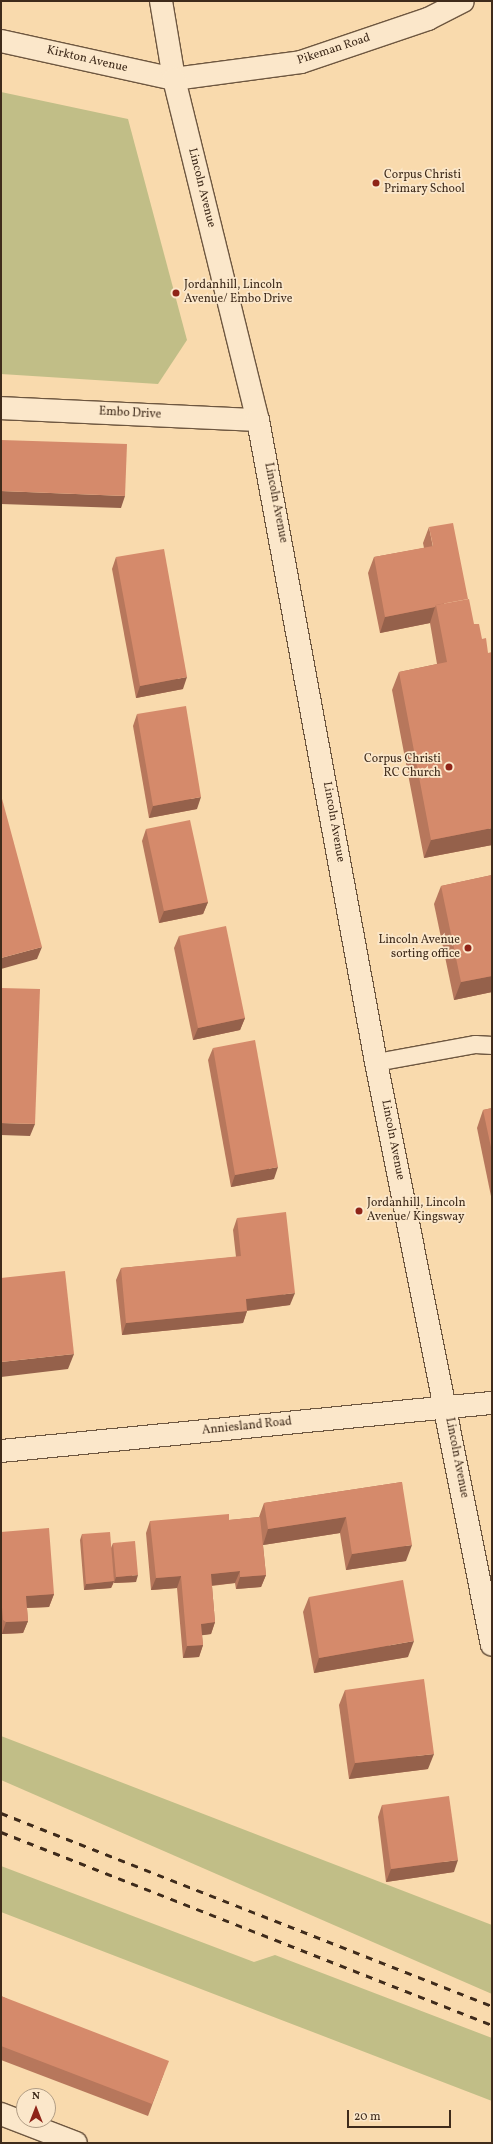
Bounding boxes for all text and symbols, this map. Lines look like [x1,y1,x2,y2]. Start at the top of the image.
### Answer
street label: Pikeman Road [296,31,372,69]
street label: Kirkton Avenue [45,44,129,76]
street label: Lincoln Avenue [184,147,218,229]
place label: Corpus Christi Primary School [384,169,465,197]
marker: Corpus Christi Primary School [371,178,381,188]
place label: Jordanhill, Lincoln Avenue/ Embo Drive [184,279,293,307]
marker: Jordanhill, Lincoln Avenue/ Embo Drive [171,288,181,298]
street label: Embo Drive [98,405,162,423]
street label: Lincoln Avenue [260,462,290,544]
place label: Corpus Christi RC Church [364,753,441,781]
marker: Corpus Christi RC Church [444,762,454,772]
street label: Lincoln Avenue [319,781,347,863]
place label: Lincoln Avenue sorting office [378,934,460,962]
marker: Lincoln Avenue sorting office [463,943,473,953]
street label: Lincoln Avenue [377,1099,407,1181]
place label: Jordanhill, Lincoln Avenue/ Kingsway [367,1197,466,1225]
marker: Jordanhill, Lincoln Avenue/ Kingsway [354,1206,364,1216]
street label: Anniesland Road [201,1415,293,1439]
street label: Lincoln Avenue [441,1417,471,1499]
north arrow [16,2088,56,2128]
text: N [32,2089,40,2104]
scale bar [349,2102,453,2128]
text: 20 m [354,2109,381,2125]

